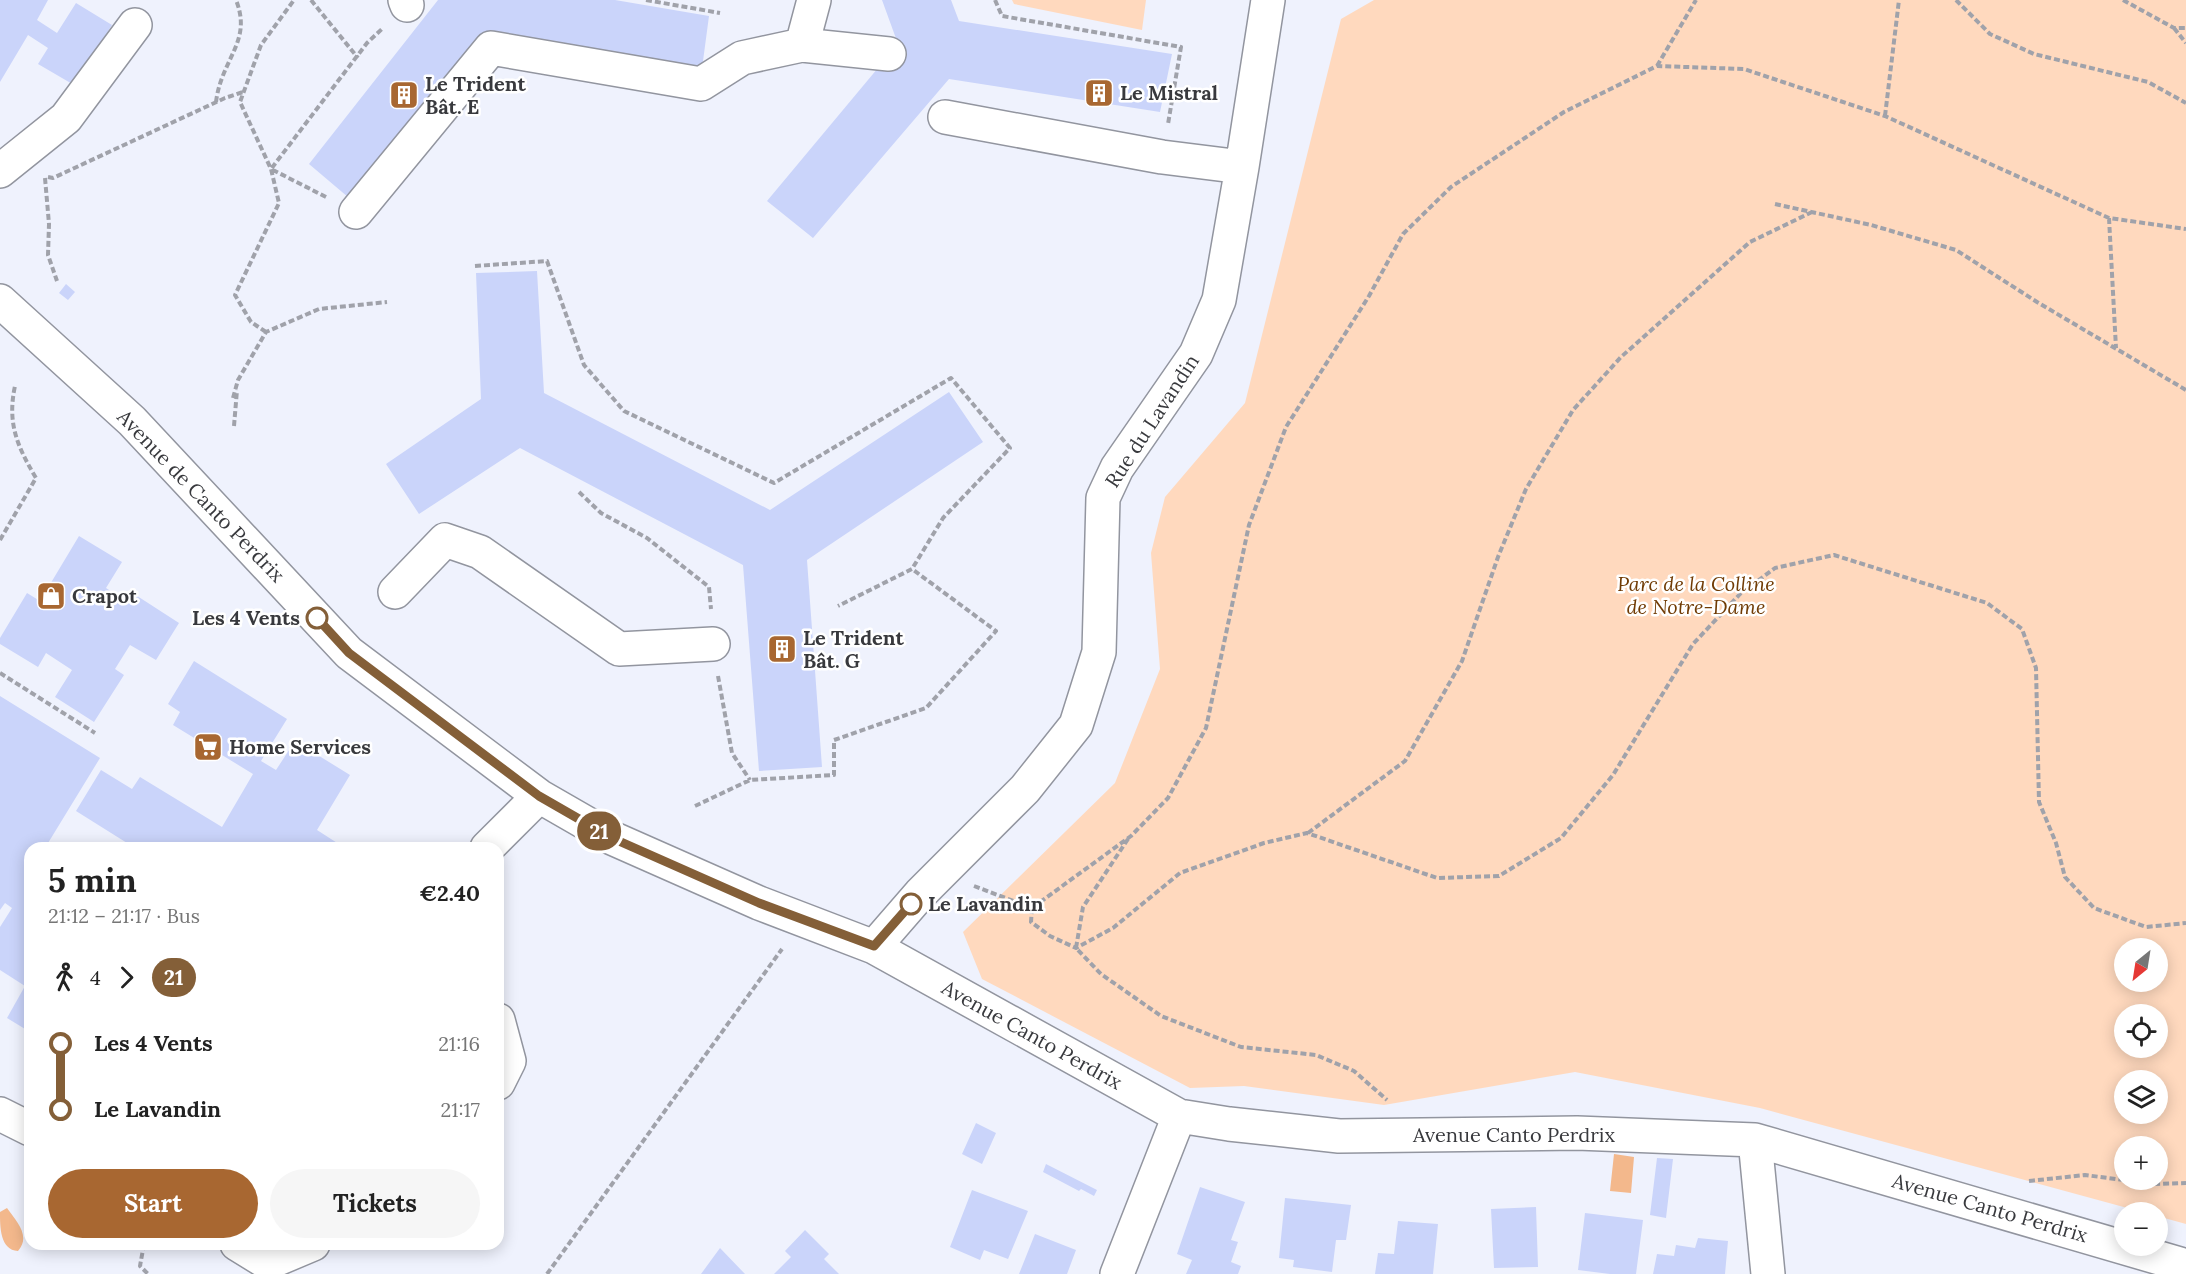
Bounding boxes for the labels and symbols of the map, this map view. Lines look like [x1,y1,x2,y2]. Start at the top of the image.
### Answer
place label: Le Trident Bât. E [425,71,526,119]
building icon: Le Mistral [1083,77,1115,109]
building icon: Le Trident Bât. E [388,79,420,111]
place label: Le Mistral [1120,80,1218,105]
street label: Rue du Lavandin [1099,349,1204,492]
street label: Avenue de Canto Perdrix [112,403,291,587]
park label: Parc de la Colline de Notre-Dame [1617,571,1775,619]
shop icon: Crapot [35,580,67,612]
place label: Crapot [72,583,138,608]
place label: Les 4 Vents [192,605,300,630]
marker: Les 4 Vents [306,607,328,629]
place label: Le Trident Bât. G [803,625,904,673]
building icon: Le Trident Bât. G [766,633,798,665]
supermarket icon: Home Services [192,731,224,763]
place label: Home Services [229,734,371,759]
line badge: 21 [572,812,626,850]
place label: Le Lavandin [928,891,1044,916]
marker: Le Lavandin [900,893,922,915]
north arrow [2114,938,2168,992]
street label: Avenue Canto Perdrix [937,974,1127,1095]
street label: Avenue Canto Perdrix [1412,1122,1616,1147]
street label: Avenue Canto Perdrix [1889,1167,2091,1248]

